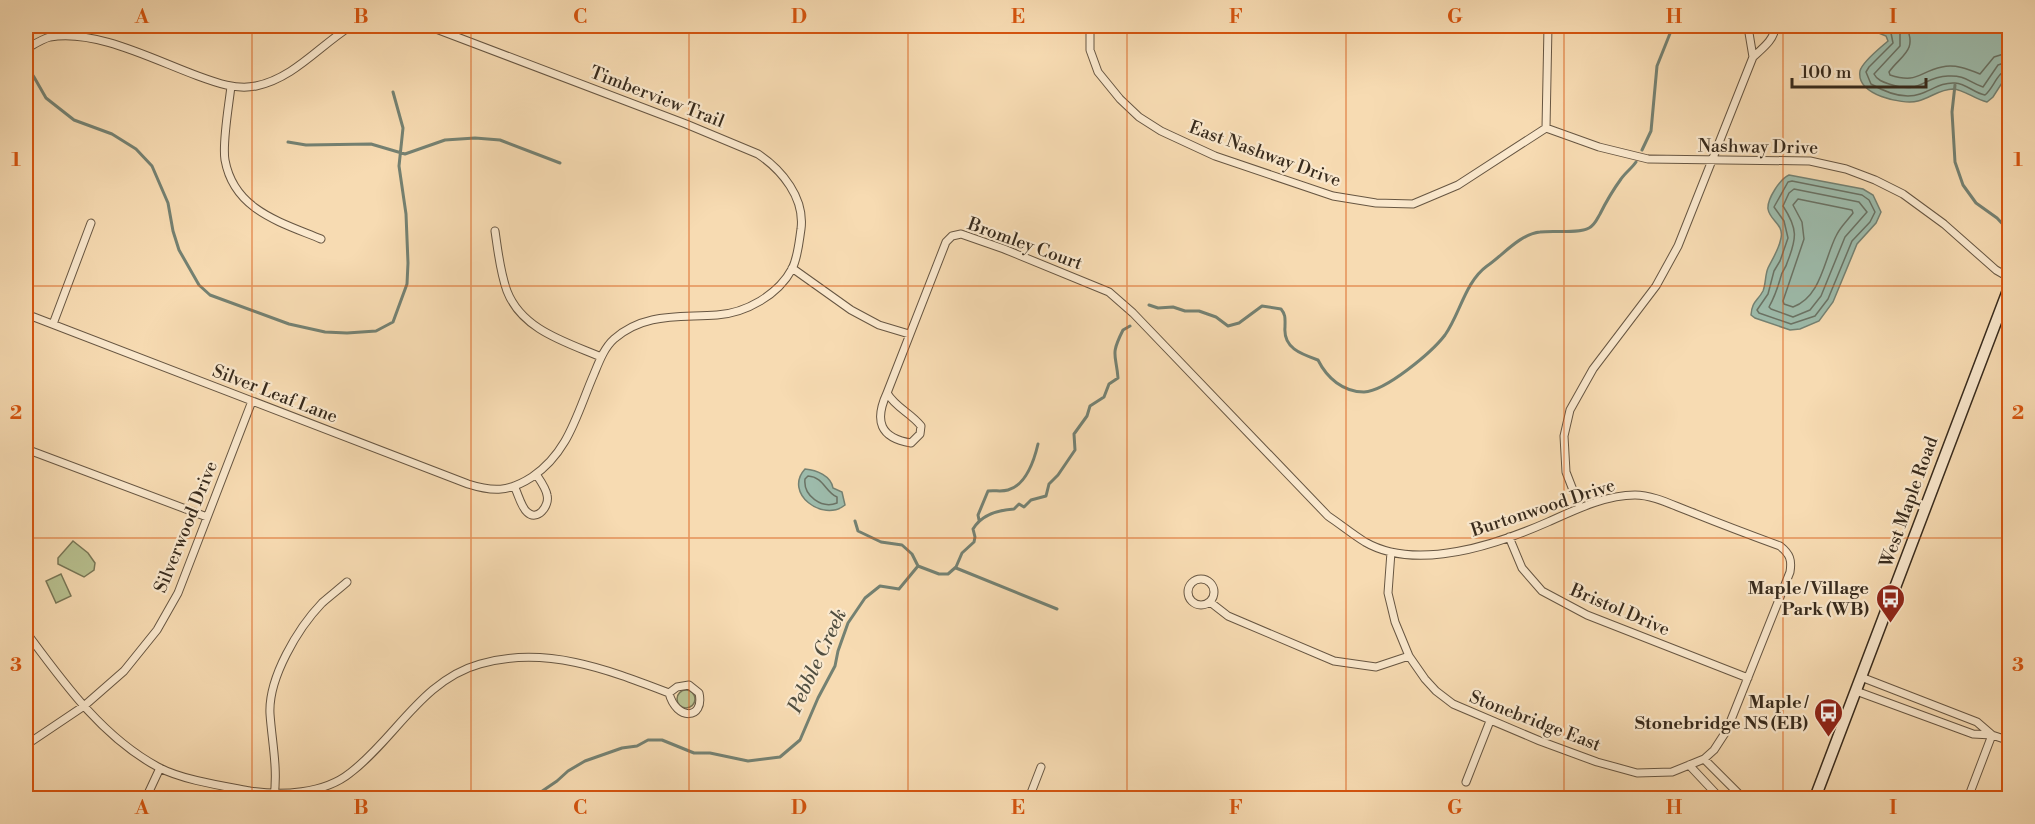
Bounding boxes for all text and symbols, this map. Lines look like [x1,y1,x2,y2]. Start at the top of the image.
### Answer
text: A [134,5,150,30]
text: B [353,5,369,30]
text: C [573,5,587,30]
text: D [791,5,807,30]
text: E [1011,5,1025,30]
text: F [1229,5,1243,30]
text: G [1447,5,1463,30]
text: H [1666,5,1683,30]
text: I [1889,5,1897,30]
scale bar [1792,51,1926,89]
street label: Timberview Trail [587,61,728,133]
text: 100 m [1801,61,1852,84]
street label: East Nashway Drive [1186,116,1344,192]
street label: Nashway Drive [1698,134,1818,160]
text: 1 [11,148,21,173]
text: 1 [2013,148,2023,173]
street label: Bromley Court [964,212,1086,276]
street label: Silver Leaf Lane [209,360,341,428]
text: 2 [10,401,22,426]
text: 2 [2012,401,2024,426]
street label: West Maple Road [1874,433,1944,572]
street label: Silverwood Drive [149,458,223,596]
street label: Burtonwood Drive [1467,474,1618,542]
place label: Maple / Village Park (WB) [1748,577,1869,621]
street label: Bristol Drive [1566,578,1673,641]
bus stop icon: Maple / Village Park (WB) [1874,582,1906,624]
water label: Pebble Creek [783,605,853,718]
text: 3 [10,653,22,678]
text: 3 [2012,653,2024,678]
street label: Stonebridge East [1466,685,1605,757]
place label: Maple / Stonebridge NS (EB) [1635,691,1810,735]
bus stop icon: Maple / Stonebridge NS (EB) [1813,696,1845,738]
text: A [134,796,150,821]
text: B [353,796,369,821]
text: C [573,796,587,821]
text: D [791,796,807,821]
text: E [1011,796,1025,821]
text: F [1229,796,1243,821]
text: G [1447,796,1463,821]
text: H [1666,796,1683,821]
text: I [1889,796,1897,821]

